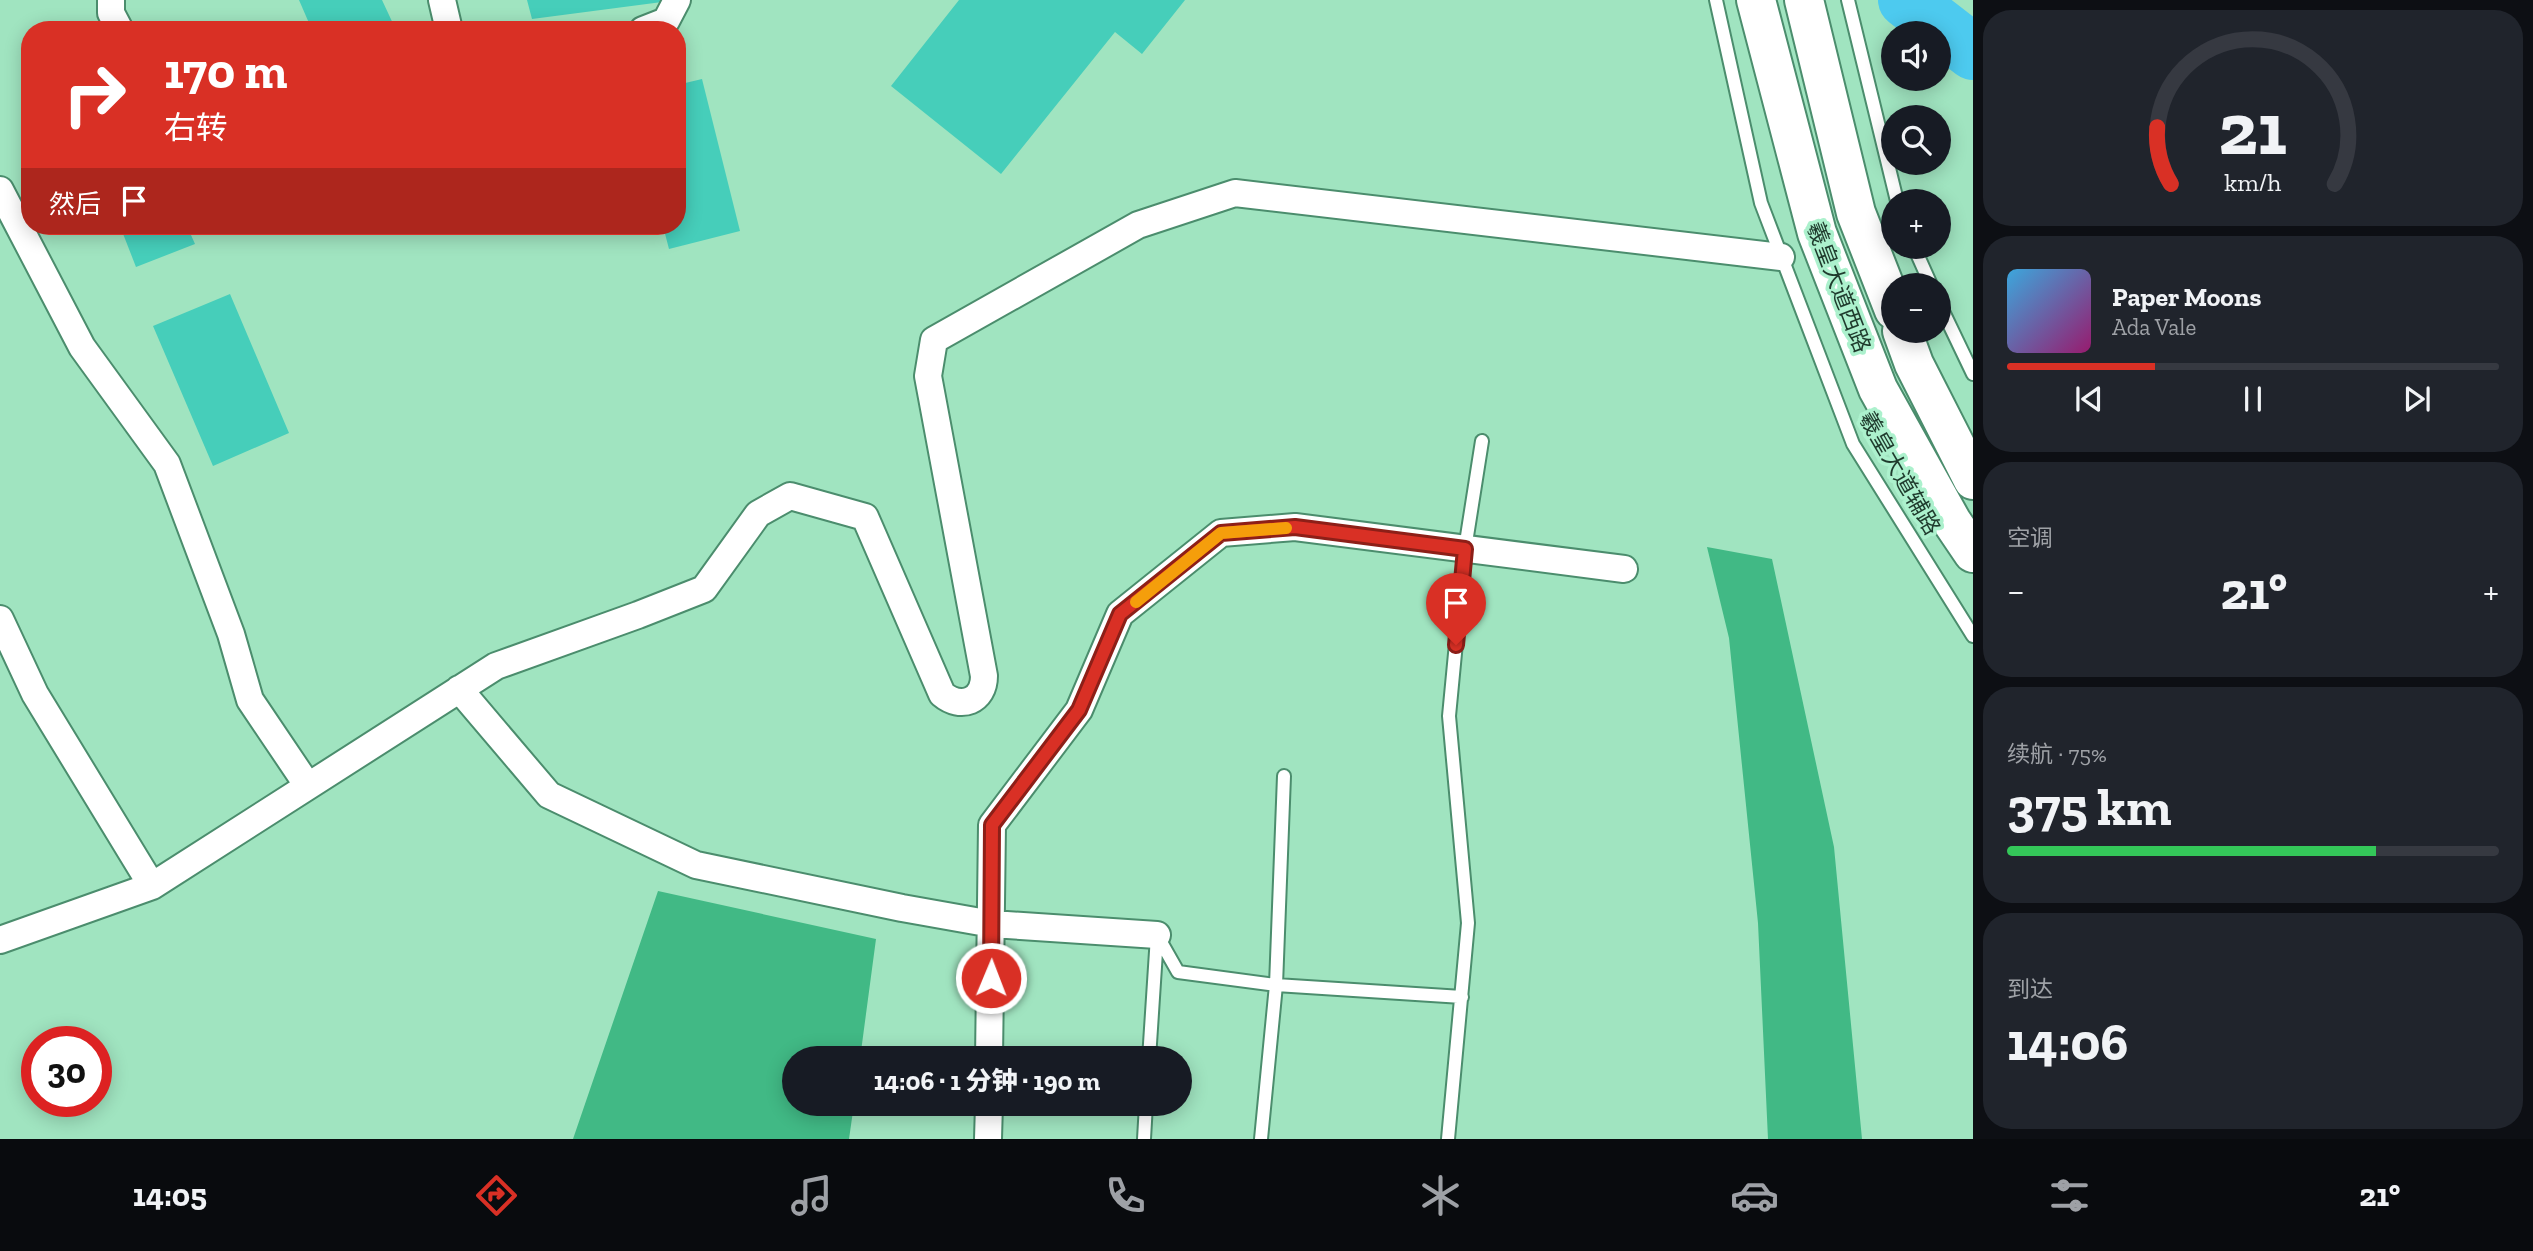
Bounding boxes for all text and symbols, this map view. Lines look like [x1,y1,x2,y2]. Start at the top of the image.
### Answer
map controls [1881,21,1951,343]
button: sound [1881,21,1951,91]
text: 170 m [164,42,287,101]
icon: right [49,49,140,140]
text: 21 [2219,85,2287,173]
button: search [1881,105,1951,175]
text: 右转 [164,109,228,147]
text: km/h [2224,167,2282,197]
icon: arrive [115,182,153,220]
text: 然后 [49,188,101,220]
button: + [1881,189,1951,259]
street label: 羲皇大道西路 [1801,218,1877,356]
button: − [1881,273,1951,343]
text: Paper Moons [2112,281,2261,313]
text: Ada Vale [2112,313,2196,341]
icon: previous [2070,380,2108,418]
icon: pause [2234,380,2272,418]
icon: next [2398,380,2436,418]
street label: 羲皇大道辅路 [1853,406,1947,540]
text: 空调 [2007,524,2053,552]
text: 21° [2220,560,2287,622]
text: − [2007,568,2025,614]
text: + [2483,568,2499,614]
pin [1426,573,1486,645]
icon: arrive [1437,584,1475,622]
text: 续航 · 75% [2007,740,2107,768]
text: 375 km [2007,776,2172,838]
position arrow [954,941,1028,1015]
text: 到达 [2007,975,2053,1003]
text: 14:06 [2007,1011,2128,1073]
speed limit sign: 30 [21,1026,112,1117]
text: 14:06 · 1 分钟 · 190 m [874,1065,1100,1097]
icon: directions [472,1171,521,1220]
icon: music [787,1171,836,1220]
icon: phone [1101,1171,1150,1220]
icon: climate [1416,1171,1465,1220]
icon: car [1730,1171,1779,1220]
icon: filters [2045,1171,2094,1220]
text: 14:05 [133,1176,207,1214]
text: 21° [2359,1176,2400,1214]

